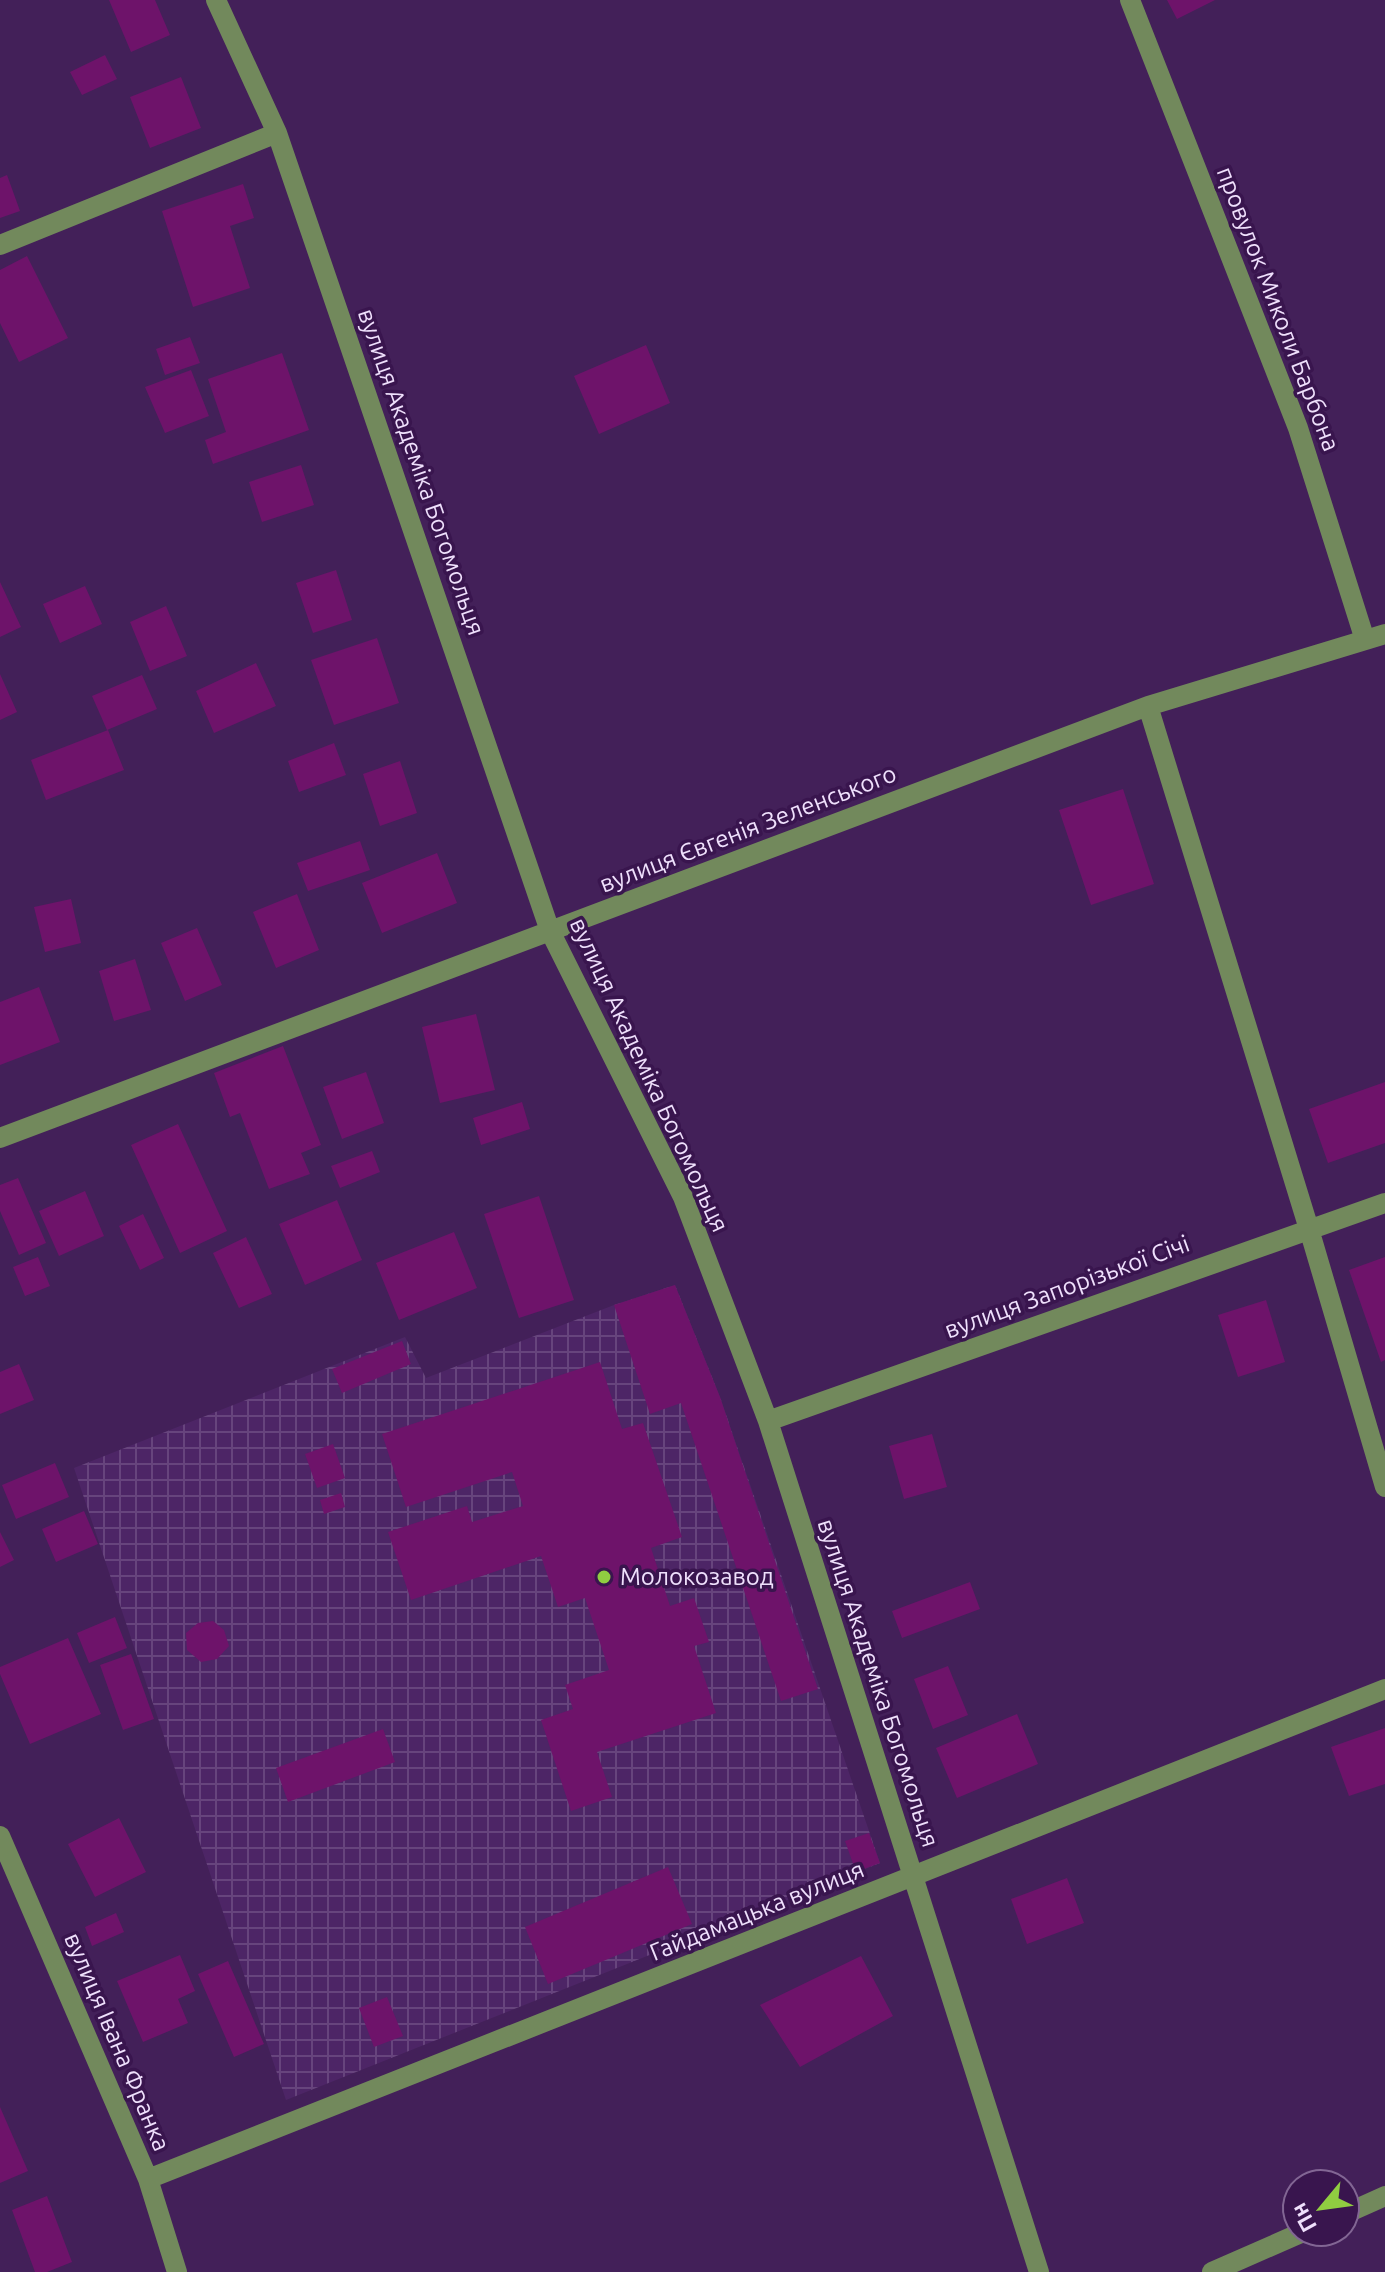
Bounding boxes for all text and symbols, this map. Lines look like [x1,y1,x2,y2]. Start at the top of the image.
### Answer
street label: провулок Миколи Барбона [1212,163,1345,455]
street label: вулиця Академіка Богомольця [353,305,490,639]
street label: вулиця Євгенія Зеленського [596,759,900,898]
street label: вулиця Академіка Богомольця [565,913,734,1236]
street label: вулиця Запорізької Січі [941,1230,1193,1343]
street label: вулиця Академіка Богомольця [813,1515,944,1850]
place label: Молокозавод [620,1563,774,1590]
marker: Молокозавод [595,1568,613,1586]
street label: Гайдамацька вулиця [646,1855,868,1966]
street label: вулиця Івана Франка [59,1929,176,2155]
north arrow [1281,2168,1361,2248]
text: Пн [1285,2199,1321,2237]

